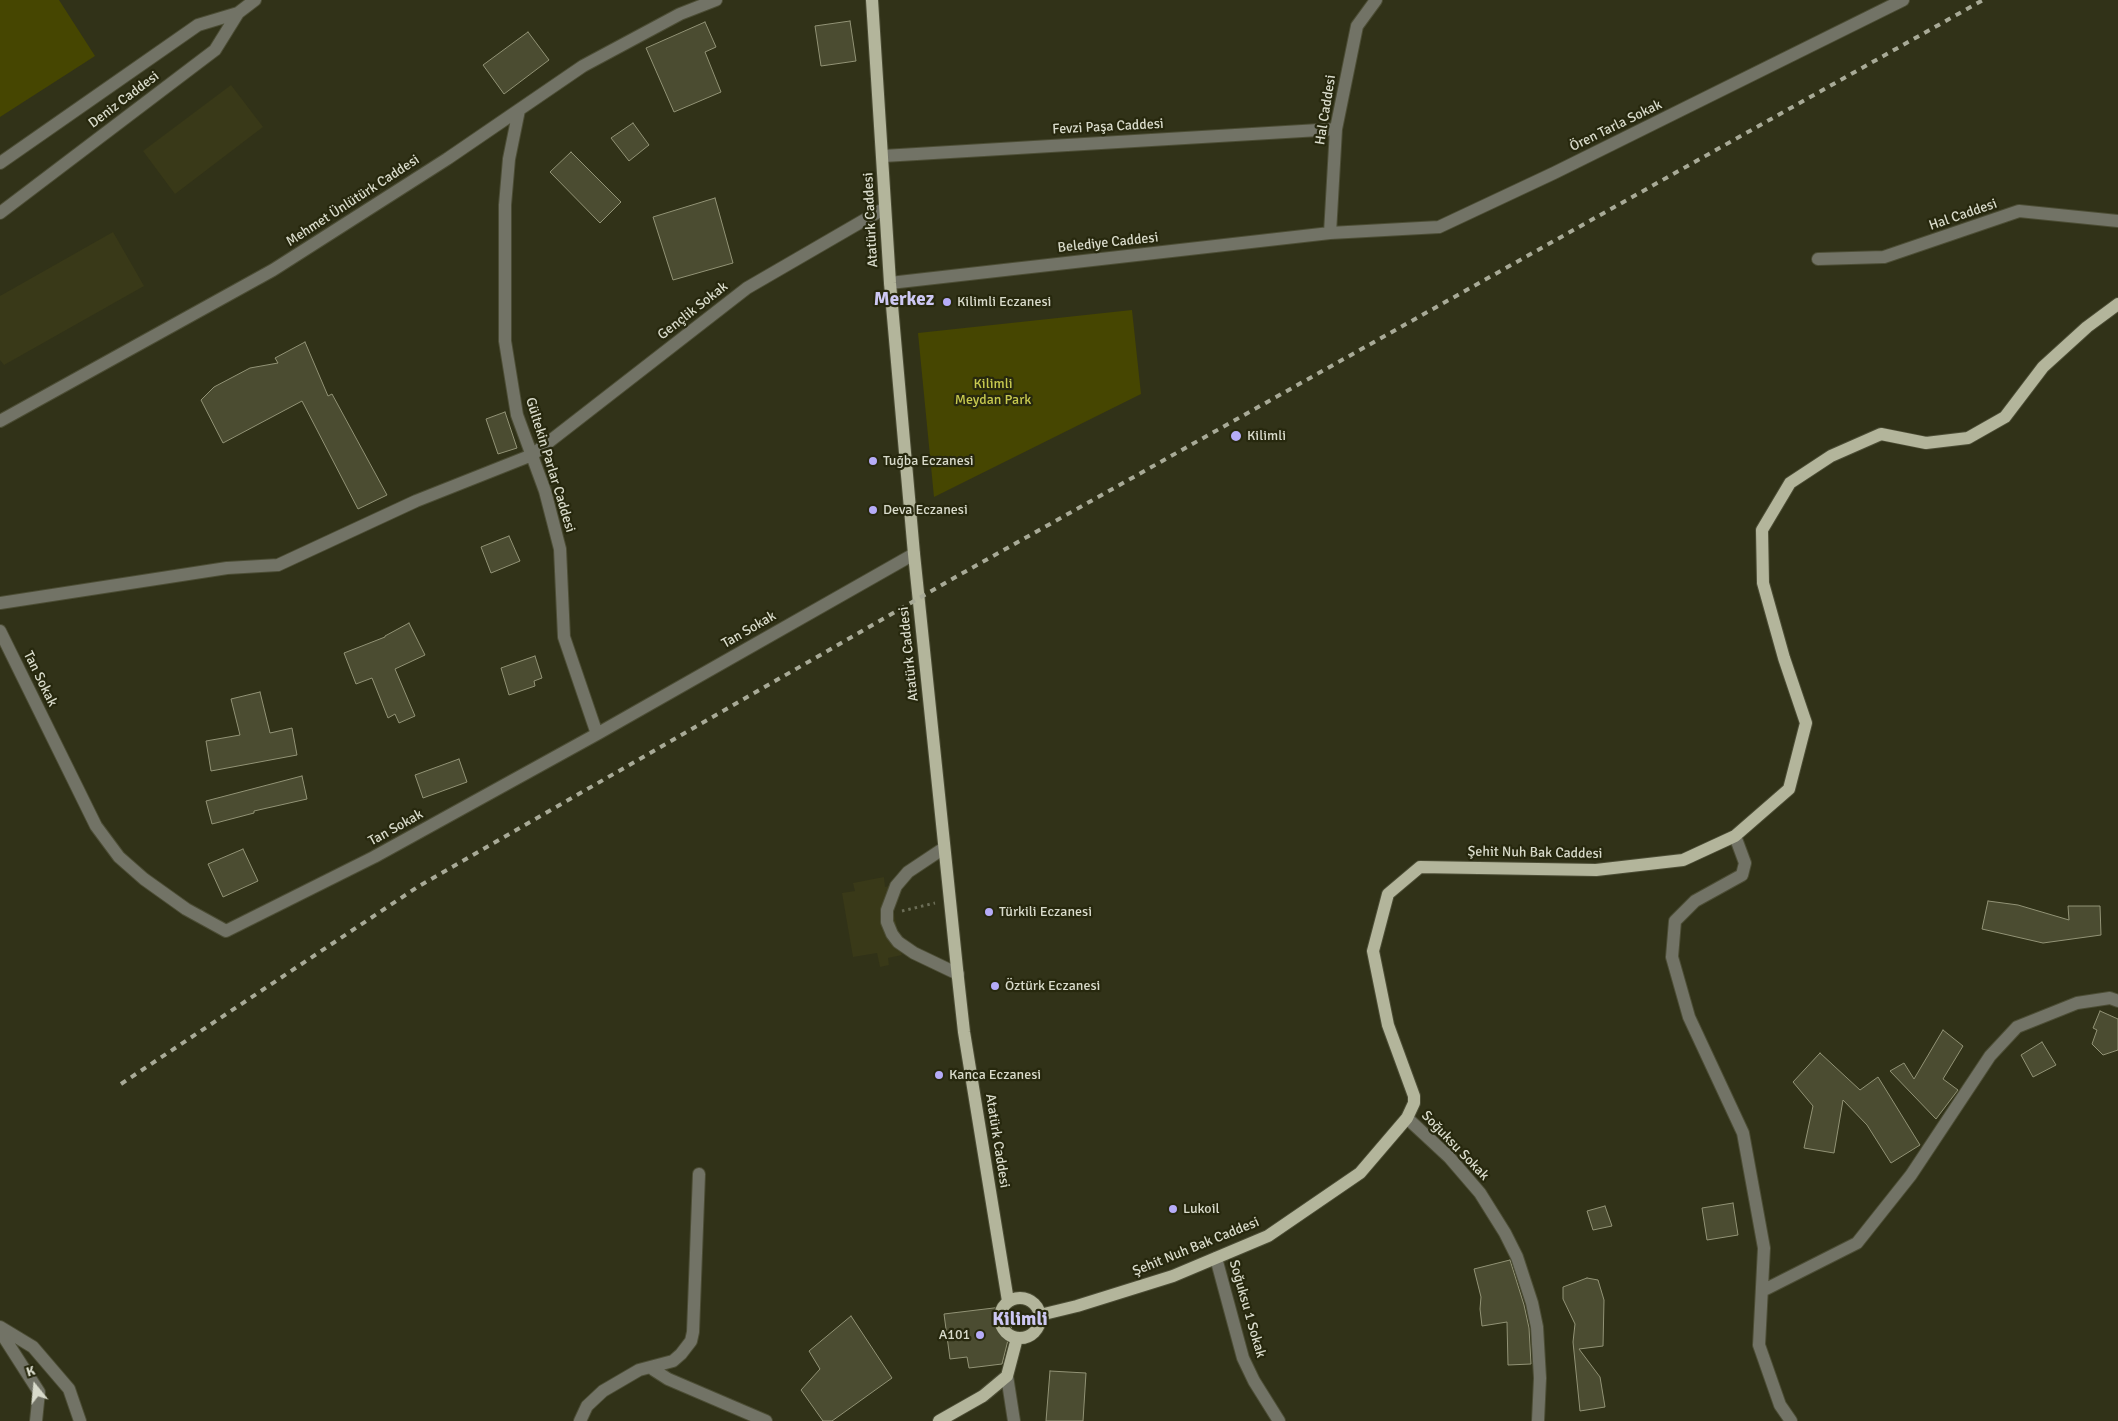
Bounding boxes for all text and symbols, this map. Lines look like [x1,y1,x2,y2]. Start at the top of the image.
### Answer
street label: Deniz Caddesi [85,68,163,132]
street label: Hal Caddesi [1312,74,1340,146]
street label: Ören Tarla Sokak [1567,96,1665,156]
street label: Fevzi Paşa Caddesi [1052,116,1164,138]
street label: Mehmet Ünlütürk Caddesi [283,152,423,250]
street label: Atatürk Caddesi [860,172,882,268]
street label: Hal Caddesi [1927,196,1999,234]
street label: Belediye Caddesi [1057,229,1159,257]
street label: Gençlik Sokak [655,278,731,344]
district label: Merkez [874,289,934,311]
place label: Kilimli Eczanesi [957,294,1051,310]
marker: Kilimli Eczanesi [941,296,953,308]
park label: Kilimli Meydan Park [955,376,1031,408]
street label: Gültekin Parlar Caddesi [521,395,579,535]
place label: Kilimli [1247,428,1286,444]
marker: Kilimli [1229,429,1243,443]
place label: Tuğba Eczanesi [883,453,974,469]
marker: Tuğba Eczanesi [867,455,879,467]
place label: Deva Eczanesi [883,502,968,518]
marker: Deva Eczanesi [867,504,879,516]
street label: Atatürk Caddesi [896,606,922,702]
street label: Tan Sokak [719,608,779,652]
street label: Tan Sokak [19,648,61,710]
street label: Tan Sokak [366,806,426,850]
street label: Şehit Nuh Bak Caddesi [1467,843,1603,863]
place label: Türkili Eczanesi [999,904,1092,920]
marker: Türkili Eczanesi [983,906,995,918]
place label: Öztürk Eczanesi [1005,978,1100,994]
marker: Öztürk Eczanesi [989,980,1001,992]
place label: Kanca Eczanesi [949,1067,1041,1083]
marker: Kanca Eczanesi [933,1069,945,1081]
street label: Atatürk Caddesi [981,1093,1013,1189]
street label: Soğuksu Sokak [1418,1108,1492,1184]
place label: Lukoil [1183,1201,1220,1217]
marker: Lukoil [1167,1203,1179,1215]
street label: Şehit Nuh Bak Caddesi [1130,1214,1262,1280]
street label: Soğuksu 1 Sokak [1225,1258,1269,1360]
district label: Kilimli [992,1309,1048,1331]
place label: A101 [939,1327,970,1343]
marker: A101 [974,1329,986,1341]
north arrow [10,1361,60,1411]
text: K [24,1362,37,1381]

